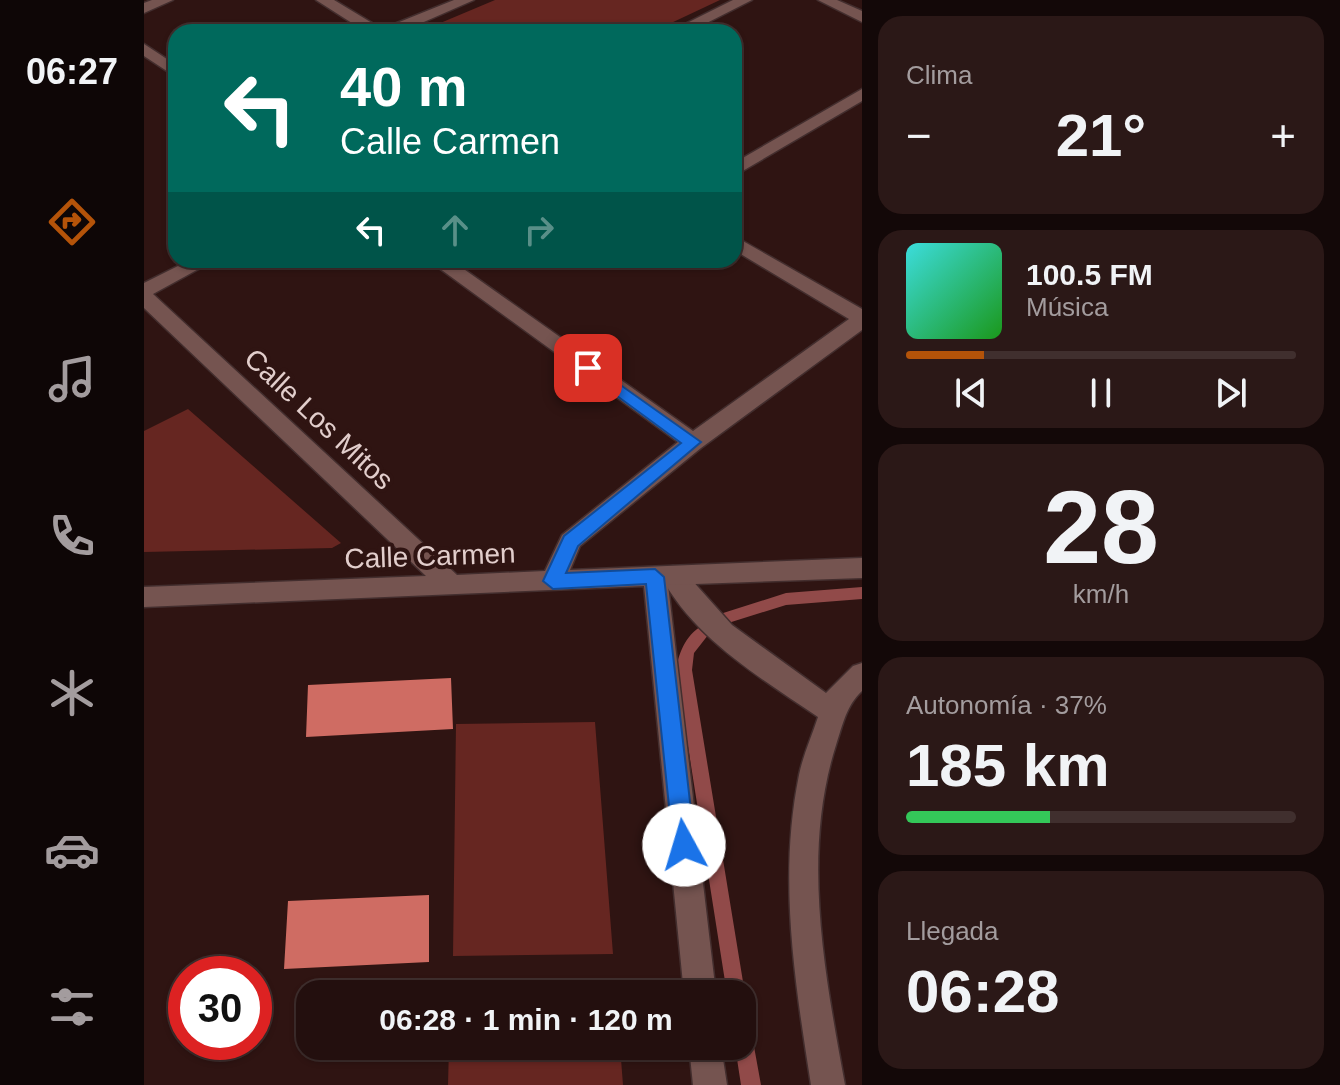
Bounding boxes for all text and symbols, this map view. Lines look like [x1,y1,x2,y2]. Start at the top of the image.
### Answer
text: 06:27 [26,51,118,92]
text: 40 m [340,55,468,118]
icon: left [208,56,312,160]
text: Clima [906,60,972,90]
text: 21° [1056,102,1146,169]
text: − [906,111,932,160]
text: + [1270,111,1296,160]
text: Calle Carmen [340,121,560,162]
icon: directions [44,194,100,250]
icon: left [349,208,393,252]
icon: ahead [433,208,477,252]
icon: right [517,208,561,252]
text: 100.5 FM [1026,258,1153,291]
text: Música [1026,292,1108,322]
pin [554,334,622,402]
street label: Calle Los Mitos [238,342,400,496]
icon: arrive [566,346,610,390]
icon: music [44,351,100,407]
icon: previous [949,371,993,415]
icon: pause [1079,371,1123,415]
icon: next [1209,371,1253,415]
text: 28 [1043,469,1159,585]
icon: phone [44,508,100,564]
street label: Calle Carmen [344,538,516,574]
text: km/h [1073,579,1129,609]
icon: climate [44,665,100,721]
text: Autonomía · 37% [906,690,1107,720]
text: 185 km [906,732,1110,799]
position arrow [642,803,726,887]
icon: car [44,822,100,878]
text: Llegada [906,916,999,946]
speed limit sign: 30 [168,956,272,1060]
text: 06:28 [906,958,1059,1025]
icon: filters [44,979,100,1035]
text: 06:28 · 1 min · 120 m [379,1003,673,1036]

